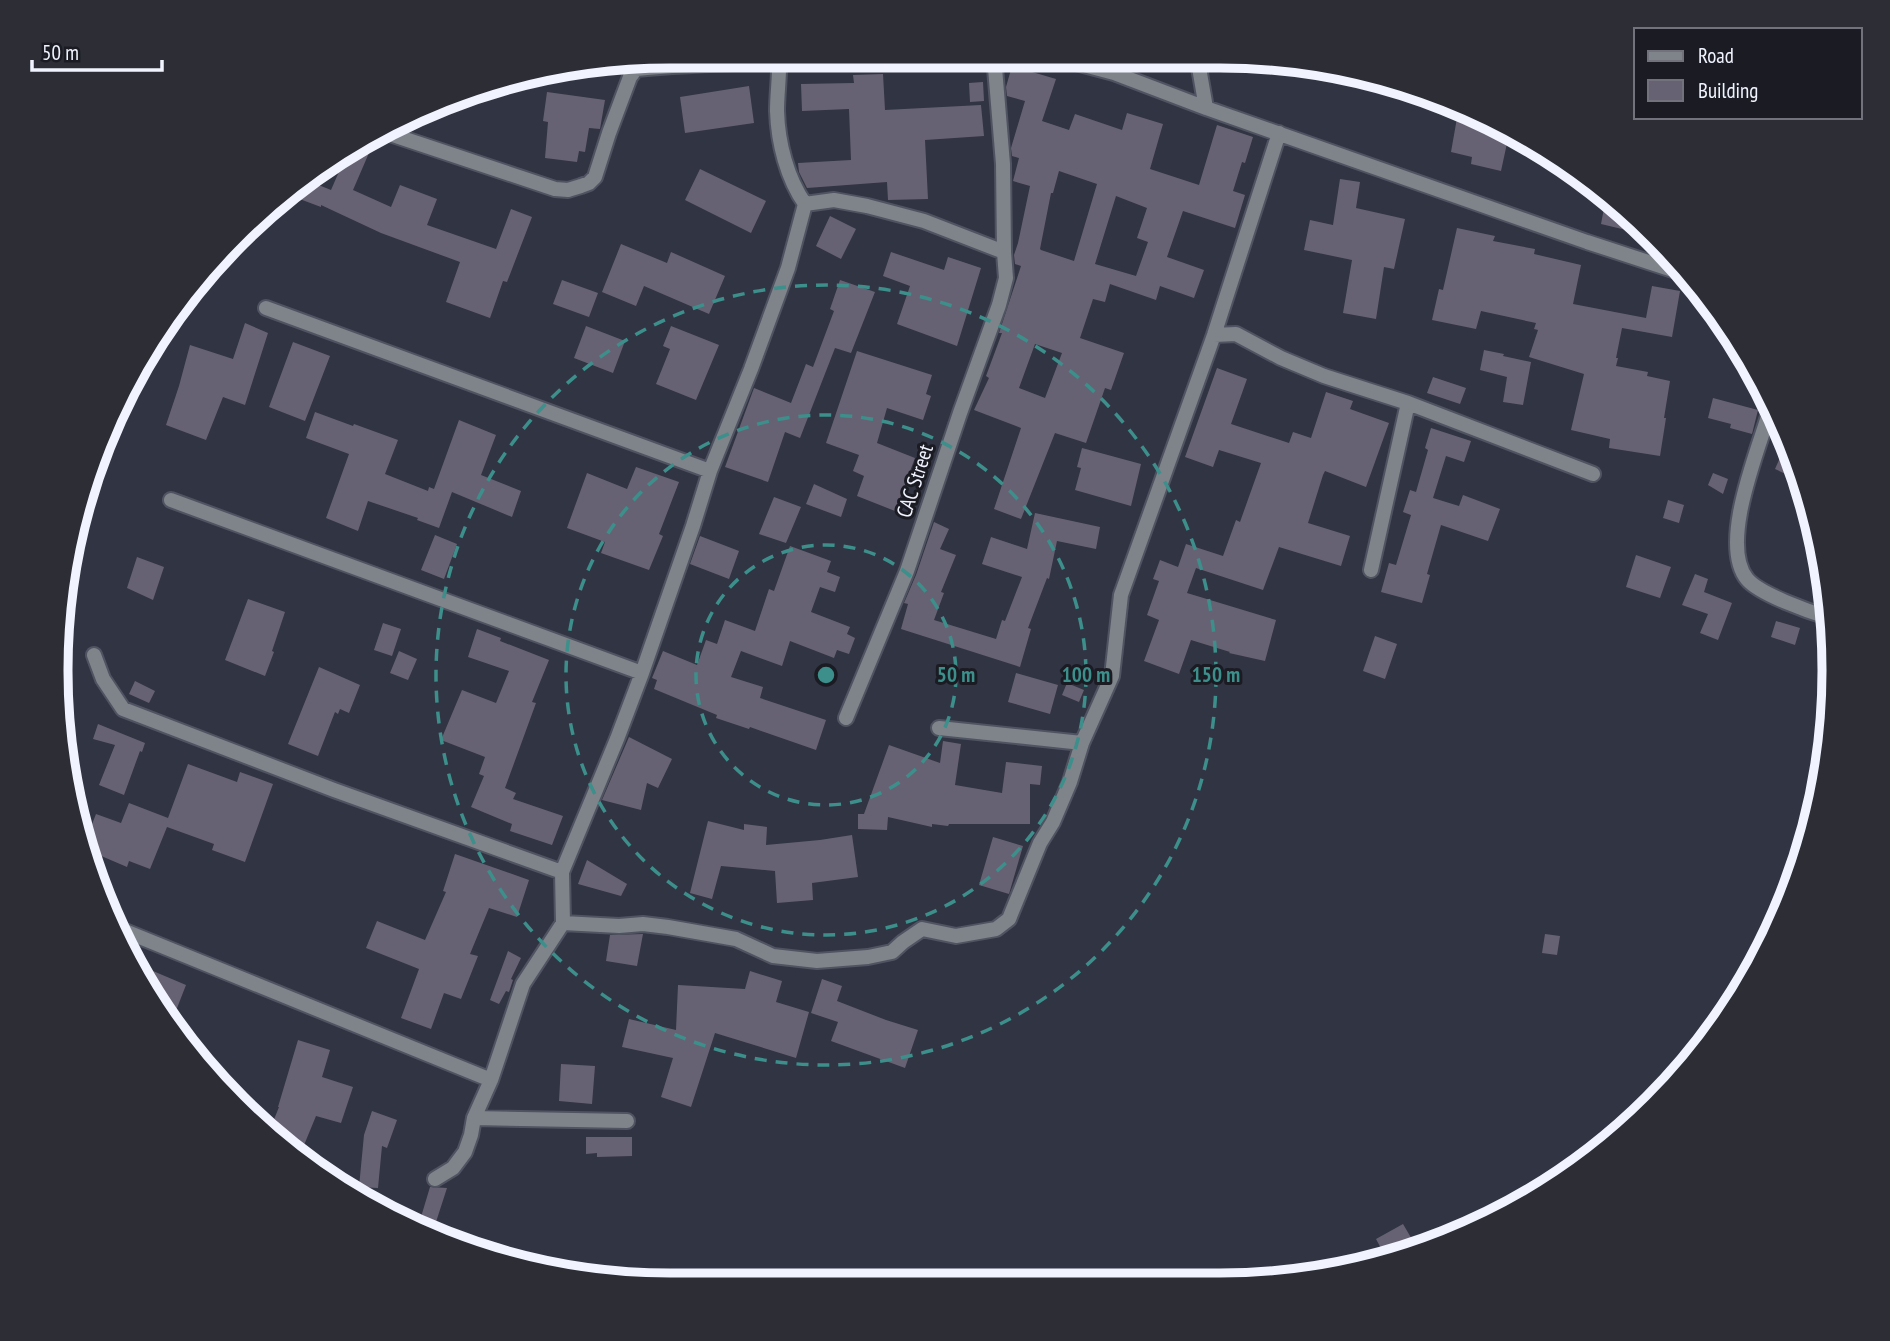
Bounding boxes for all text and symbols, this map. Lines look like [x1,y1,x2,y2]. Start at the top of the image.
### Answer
scale bar [32,28,161,72]
legend [1634,28,1862,119]
text: 50 m [42,39,79,66]
text: Road [1698,42,1734,69]
text: Building [1698,77,1758,104]
street label: CAC Street [890,441,939,521]
text: 50 m [937,661,975,688]
text: 100 m [1062,661,1110,688]
text: 150 m [1192,661,1240,688]
centre of rings [814,663,838,687]

